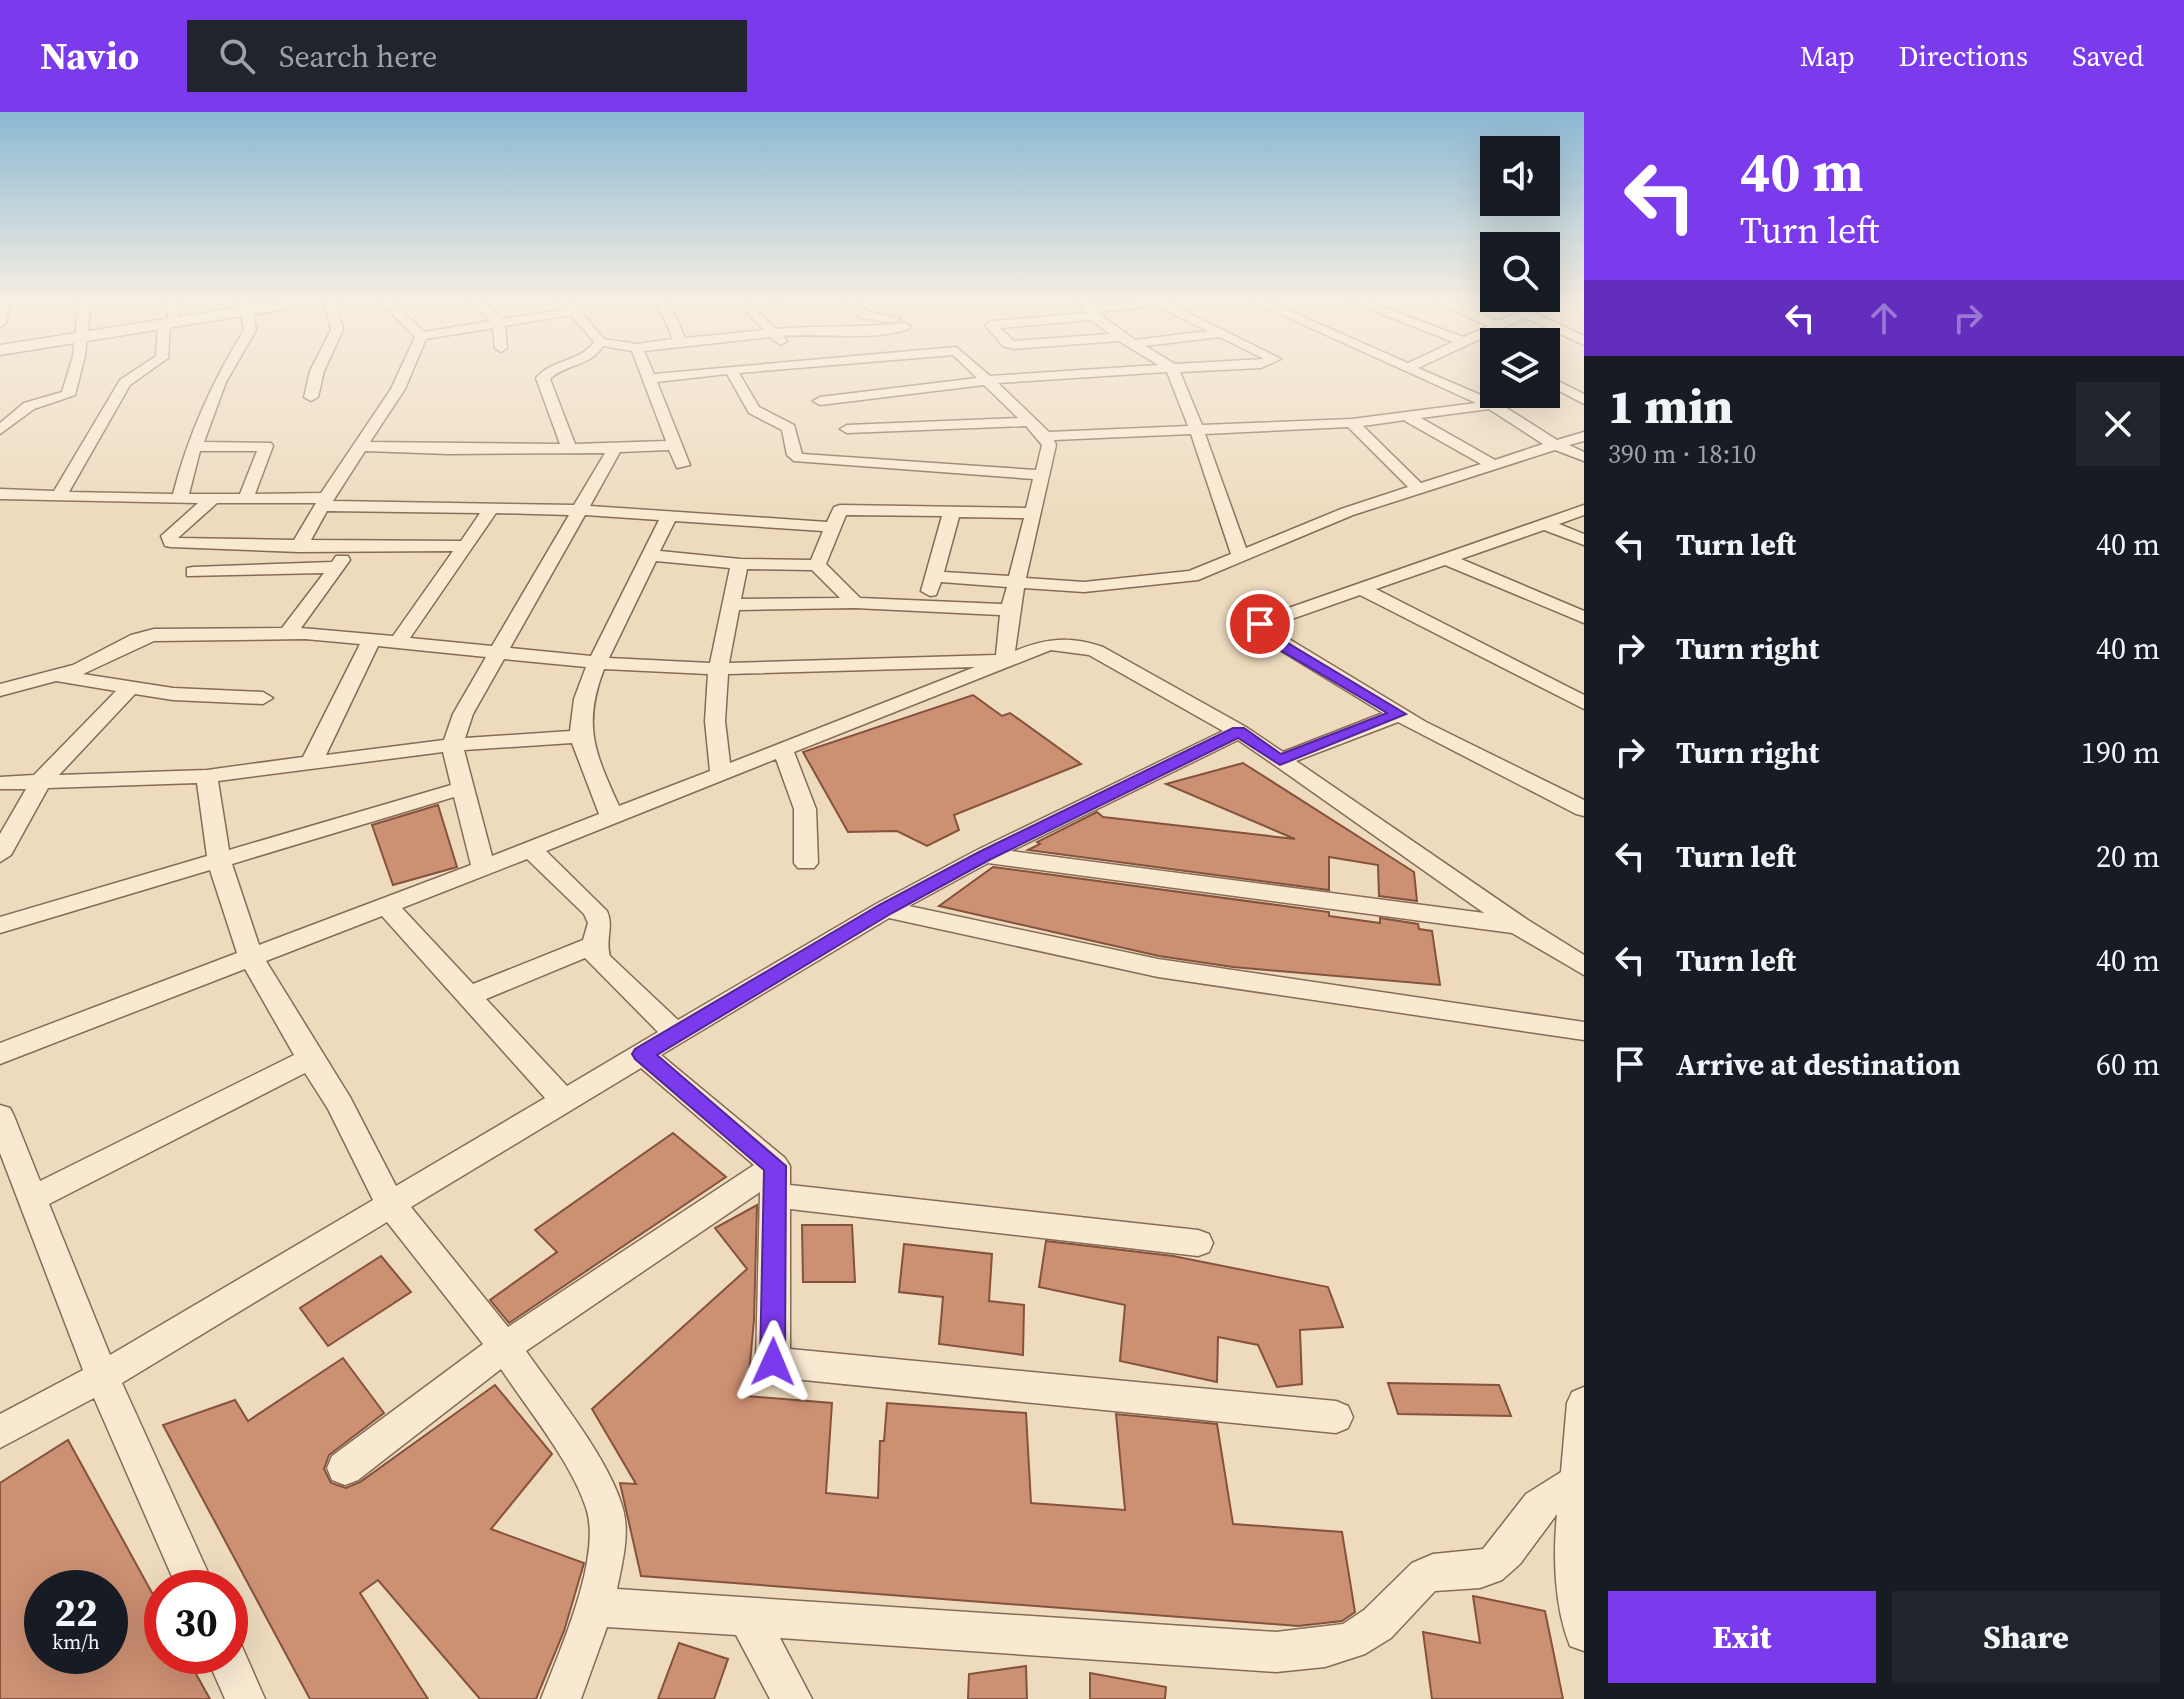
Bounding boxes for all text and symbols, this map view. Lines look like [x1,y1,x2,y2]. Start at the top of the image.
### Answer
search box [187,20,747,92]
text: Navio [40,30,139,82]
icon: search [215,34,259,78]
text: Search here [279,36,437,77]
text: Map [1800,37,1855,75]
text: Directions [1899,37,2028,75]
text: Saved [2072,37,2144,75]
text: 40 m [1740,133,1863,210]
map controls [1480,136,1560,408]
button: sound [1480,136,1560,216]
icon: left [1608,144,1712,248]
text: Turn left [1740,206,1879,255]
button: search [1480,232,1560,312]
icon: left [1778,296,1822,340]
icon: ahead [1862,296,1906,340]
icon: right [1946,296,1990,340]
button: layers [1480,328,1560,408]
text: 1 min [1608,373,1733,439]
button: close [2076,382,2160,466]
text: 390 m · 18:10 [1608,436,1756,472]
icon: left [1608,522,1652,566]
text: Turn left [1676,524,1796,565]
text: 40 m [2096,524,2160,565]
pin [1226,590,1294,658]
icon: arrive [1238,602,1282,646]
icon: right [1608,626,1652,670]
text: Turn right [1676,628,1819,669]
text: 40 m [2096,628,2160,669]
icon: right [1608,730,1652,774]
text: Turn right [1676,732,1819,773]
text: 190 m [2081,732,2160,773]
icon: left [1608,834,1652,878]
text: Turn left [1676,836,1796,877]
text: 20 m [2096,836,2160,877]
icon: left [1608,938,1652,982]
text: Turn left [1676,940,1796,981]
text: 40 m [2096,940,2160,981]
icon: arrive [1608,1042,1652,1086]
text: Arrive at destination [1676,1044,1961,1085]
text: 60 m [2096,1044,2160,1085]
position arrow [731,1320,815,1404]
speed limit sign: 30 [144,1570,248,1674]
text: 22 [54,1585,98,1639]
button: Exit [1608,1591,1876,1683]
button: Share [1892,1591,2160,1683]
text: km/h [52,1628,100,1656]

